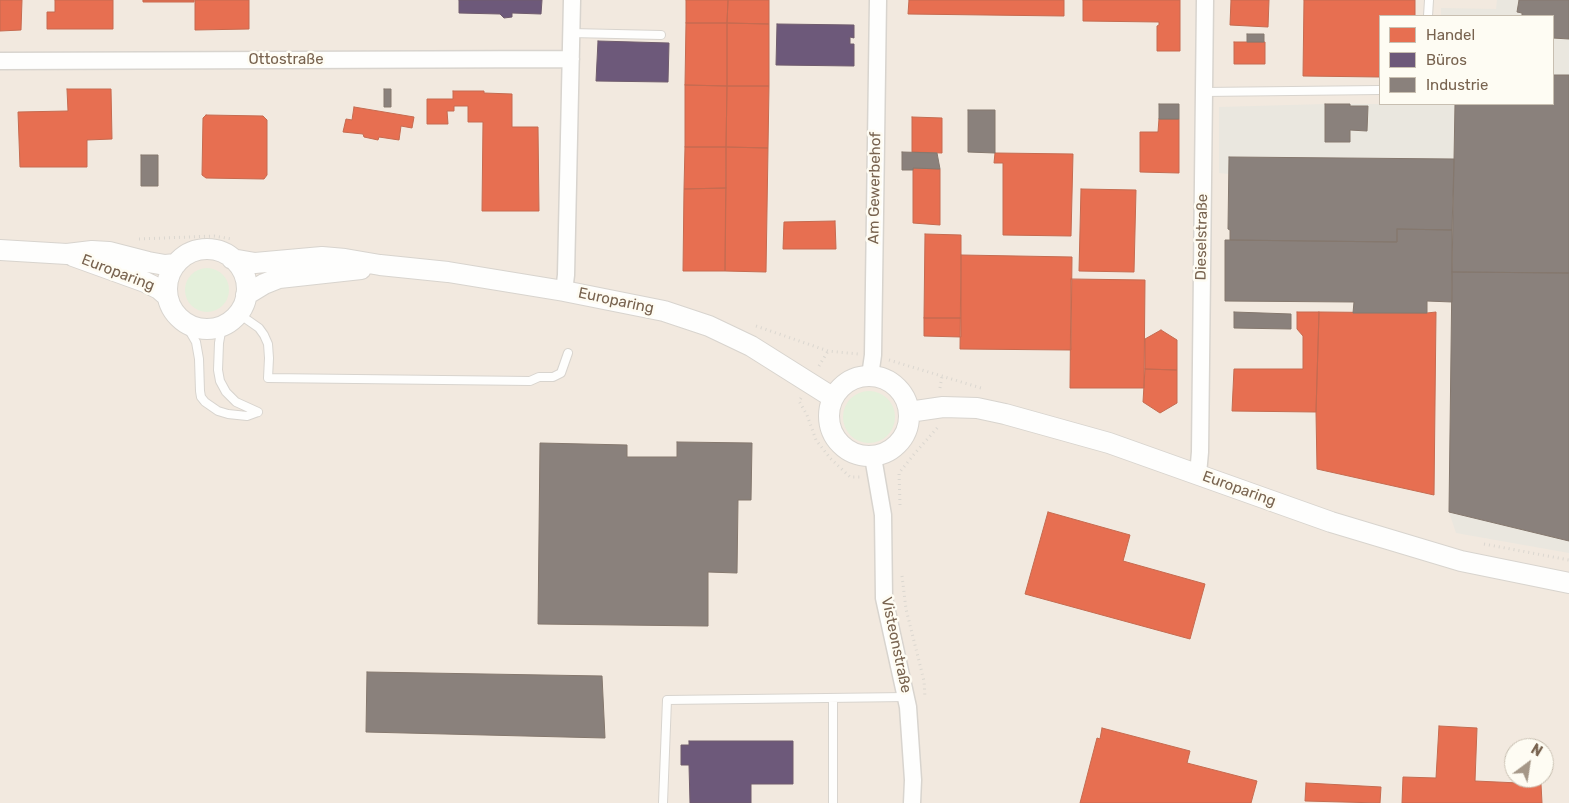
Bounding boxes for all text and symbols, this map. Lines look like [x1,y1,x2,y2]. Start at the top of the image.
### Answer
legend [1379,15,1554,105]
text: Handel [1426,26,1475,44]
street label: Ottostraße [248,51,324,69]
text: Büros [1426,51,1467,69]
text: Industrie [1426,76,1488,94]
street label: Am Gewerbehof [865,132,885,244]
street label: Dieselstraße [1192,194,1212,280]
street label: Europaring [79,251,157,295]
street label: Europaring [577,284,655,318]
street label: Europaring [1200,467,1278,511]
street label: Visteonstraße [877,595,915,695]
north arrow [1504,738,1554,788]
text: N [1528,741,1545,760]

